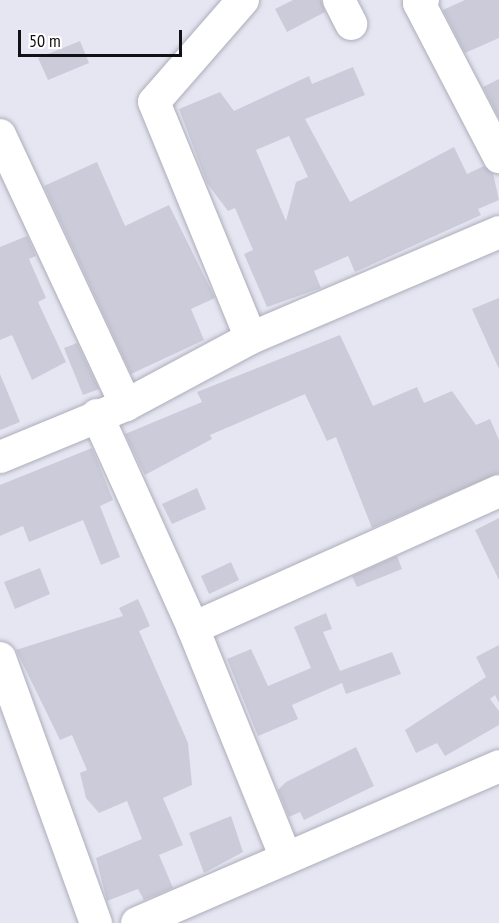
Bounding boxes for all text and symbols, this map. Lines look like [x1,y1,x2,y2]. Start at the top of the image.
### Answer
scale bar [21,18,184,56]
text: 50 m [29,29,61,52]

